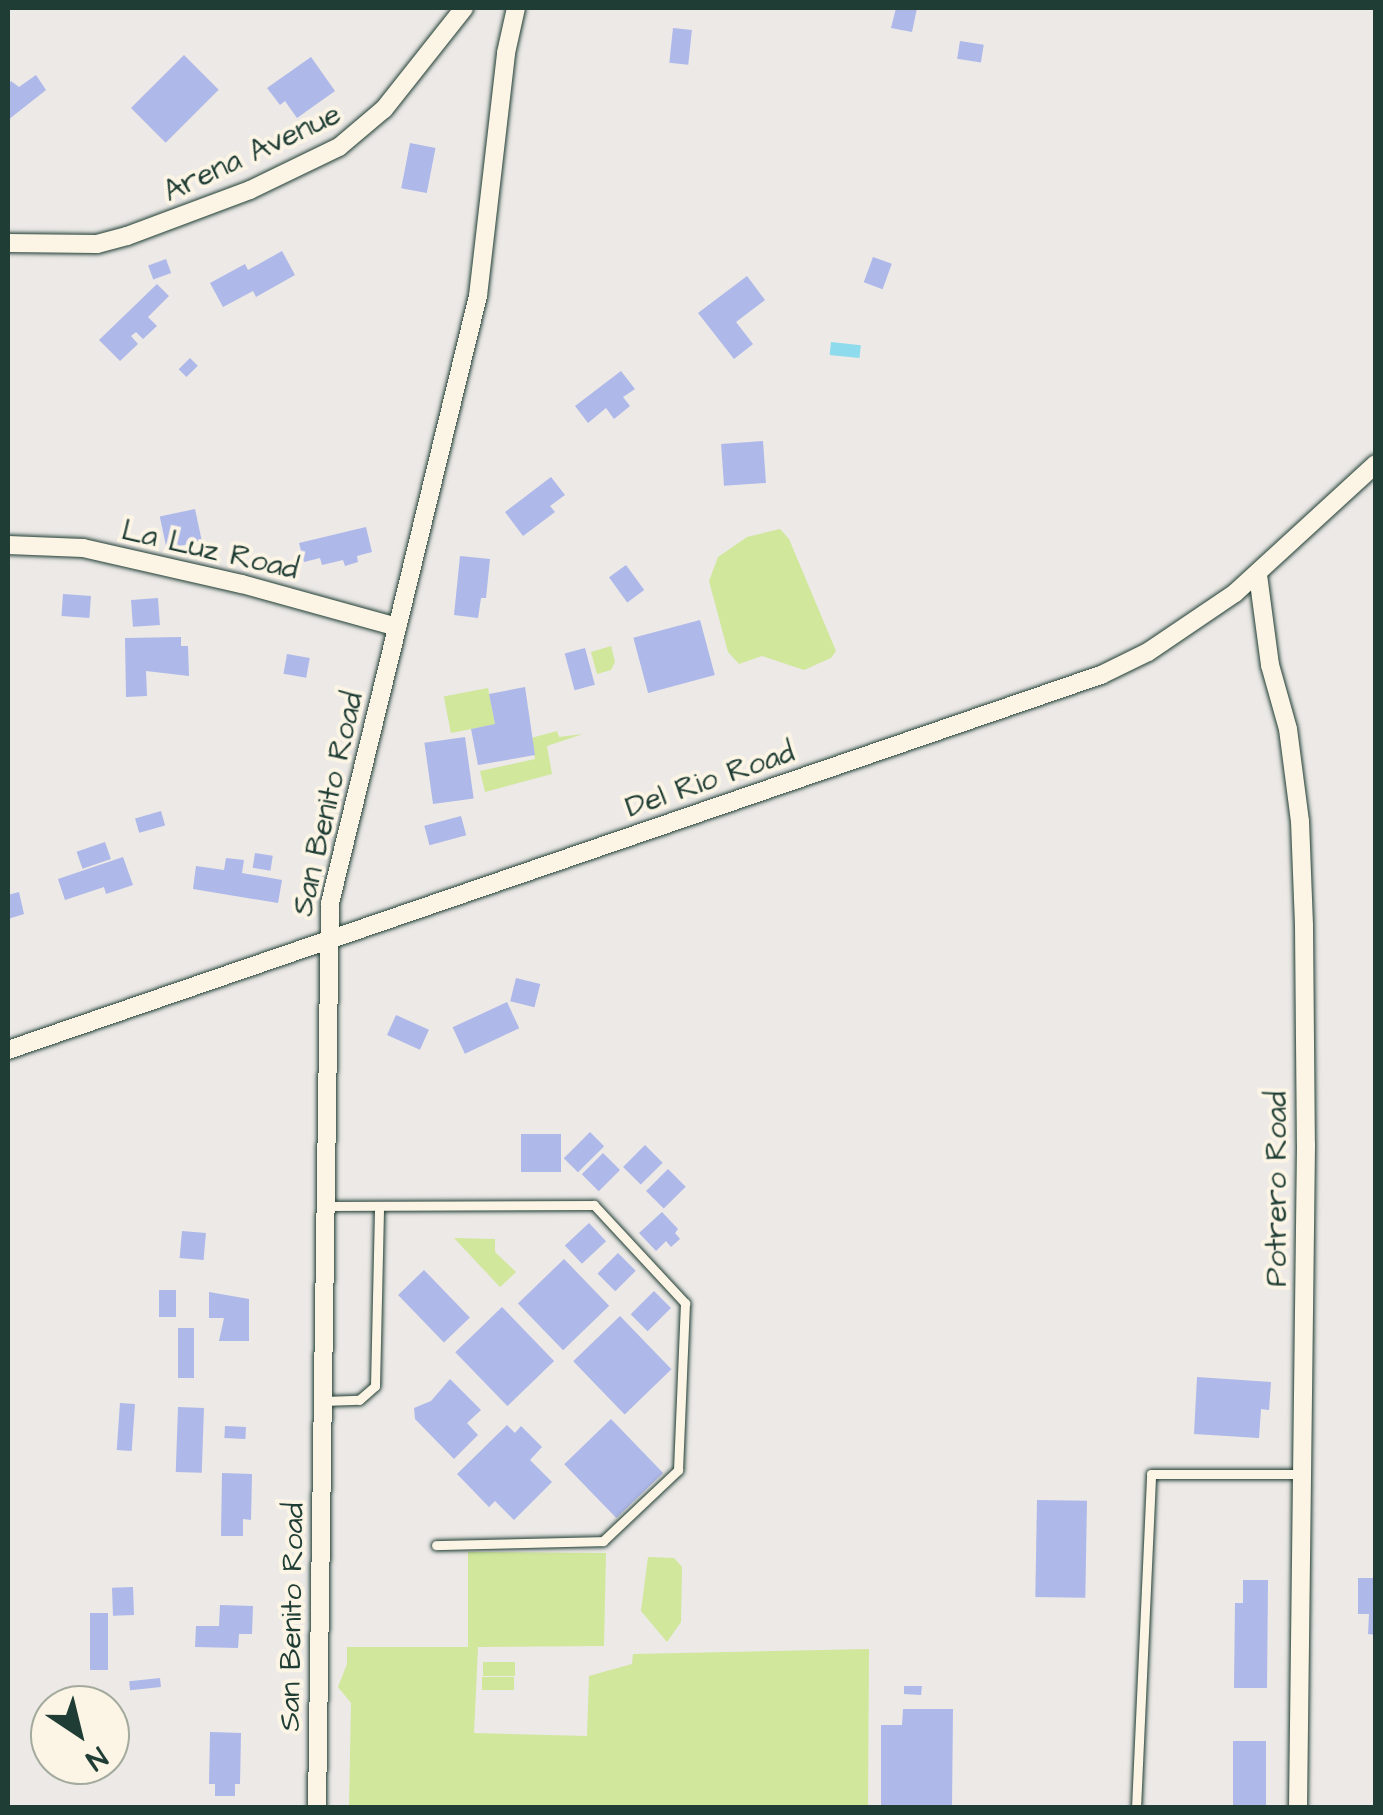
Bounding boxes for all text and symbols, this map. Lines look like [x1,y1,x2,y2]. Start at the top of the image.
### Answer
street label: Arena Avenue [158,96,346,210]
street label: La Luz Road [118,512,302,588]
street label: San Benito Road [285,689,371,919]
street label: Del Rio Road [621,734,799,826]
street label: Potrero Road [1259,1091,1295,1287]
street label: San Benito Road [272,1502,312,1732]
north arrow [30,1685,130,1785]
text: N [78,1737,115,1779]

